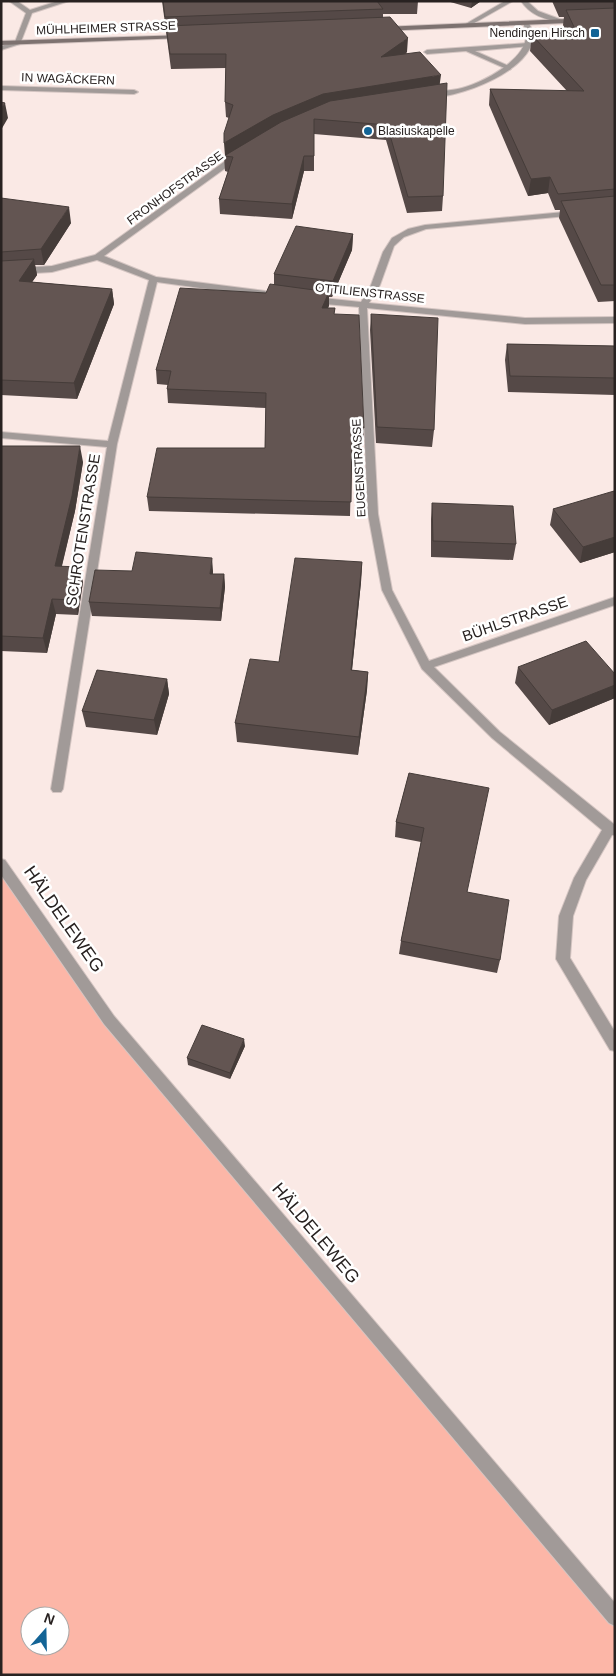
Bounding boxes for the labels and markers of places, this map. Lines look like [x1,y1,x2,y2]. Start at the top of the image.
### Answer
place label: Nendingen Hirsch [490,26,585,40]
marker: Nendingen Hirsch [589,27,601,39]
place label: Blasiuskapelle [378,124,455,138]
marker: Blasiuskapelle [362,125,374,137]

